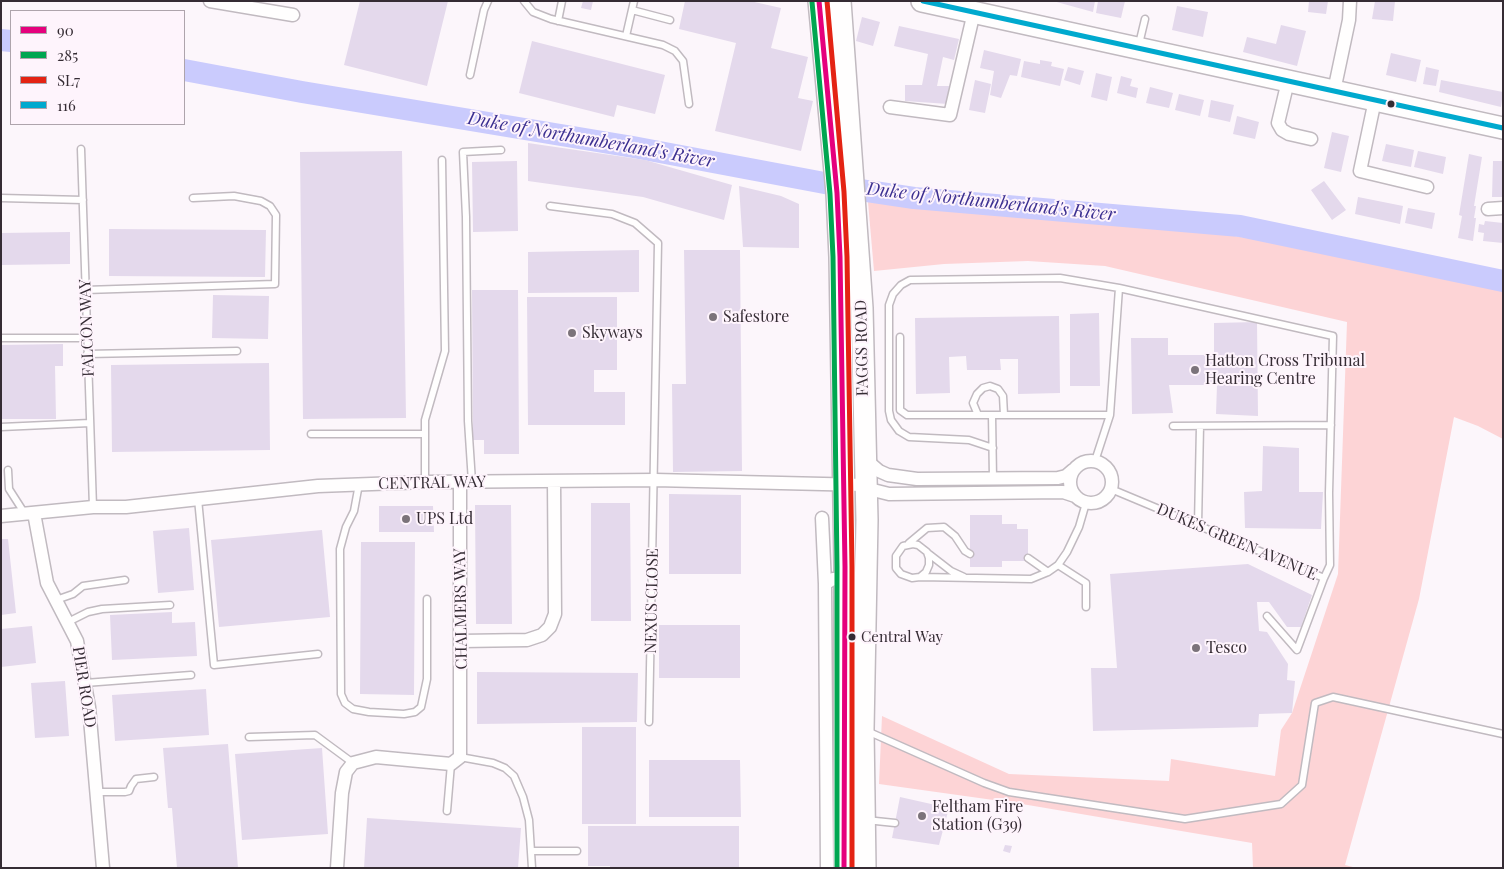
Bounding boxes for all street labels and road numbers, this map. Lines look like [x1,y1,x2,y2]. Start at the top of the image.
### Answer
street label: FALCON WAY [76,279,98,377]
street label: FAGGS ROAD [852,299,872,397]
street label: CENTRAL WAY [378,472,486,494]
street label: DUKES GREEN AVENUE [1154,499,1320,585]
street label: CHALMERS WAY [450,548,472,670]
street label: NEXUS CLOSE [641,548,663,654]
street label: PIER ROAD [68,645,100,729]

